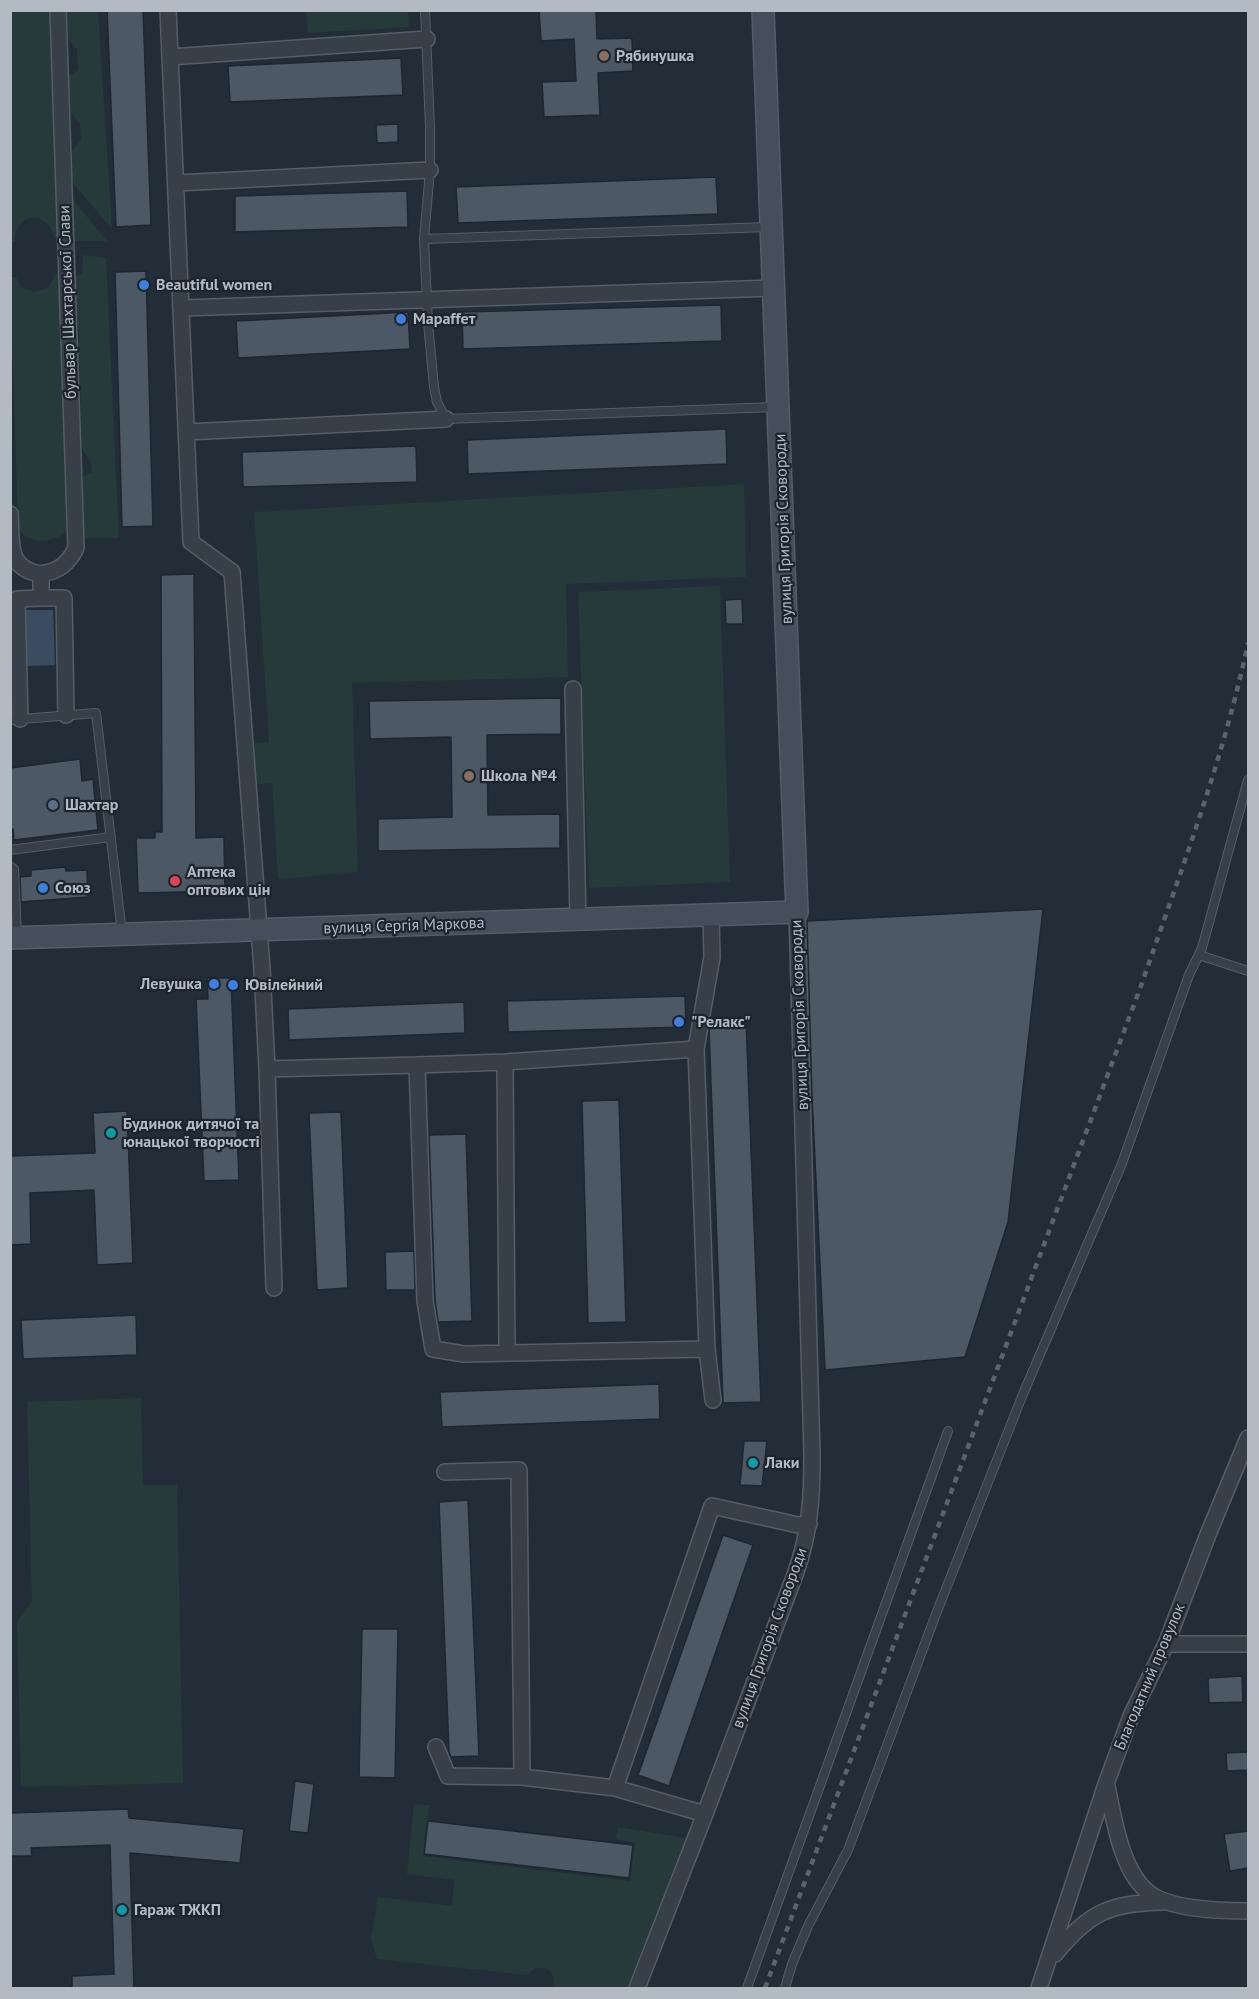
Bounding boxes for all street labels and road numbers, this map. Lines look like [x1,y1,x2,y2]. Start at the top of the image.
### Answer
street label: бульвар Шахтарської Слави [55,205,81,399]
street label: вулиця Григорія Сковороди [771,433,797,625]
street label: вулиця Сергія Маркова [323,914,485,938]
street label: вулиця Григорія Сковороди [787,919,813,1111]
street label: вулиця Григорія Сковороди [728,1545,812,1731]
street label: Благодатний провулок [1110,1601,1190,1753]

